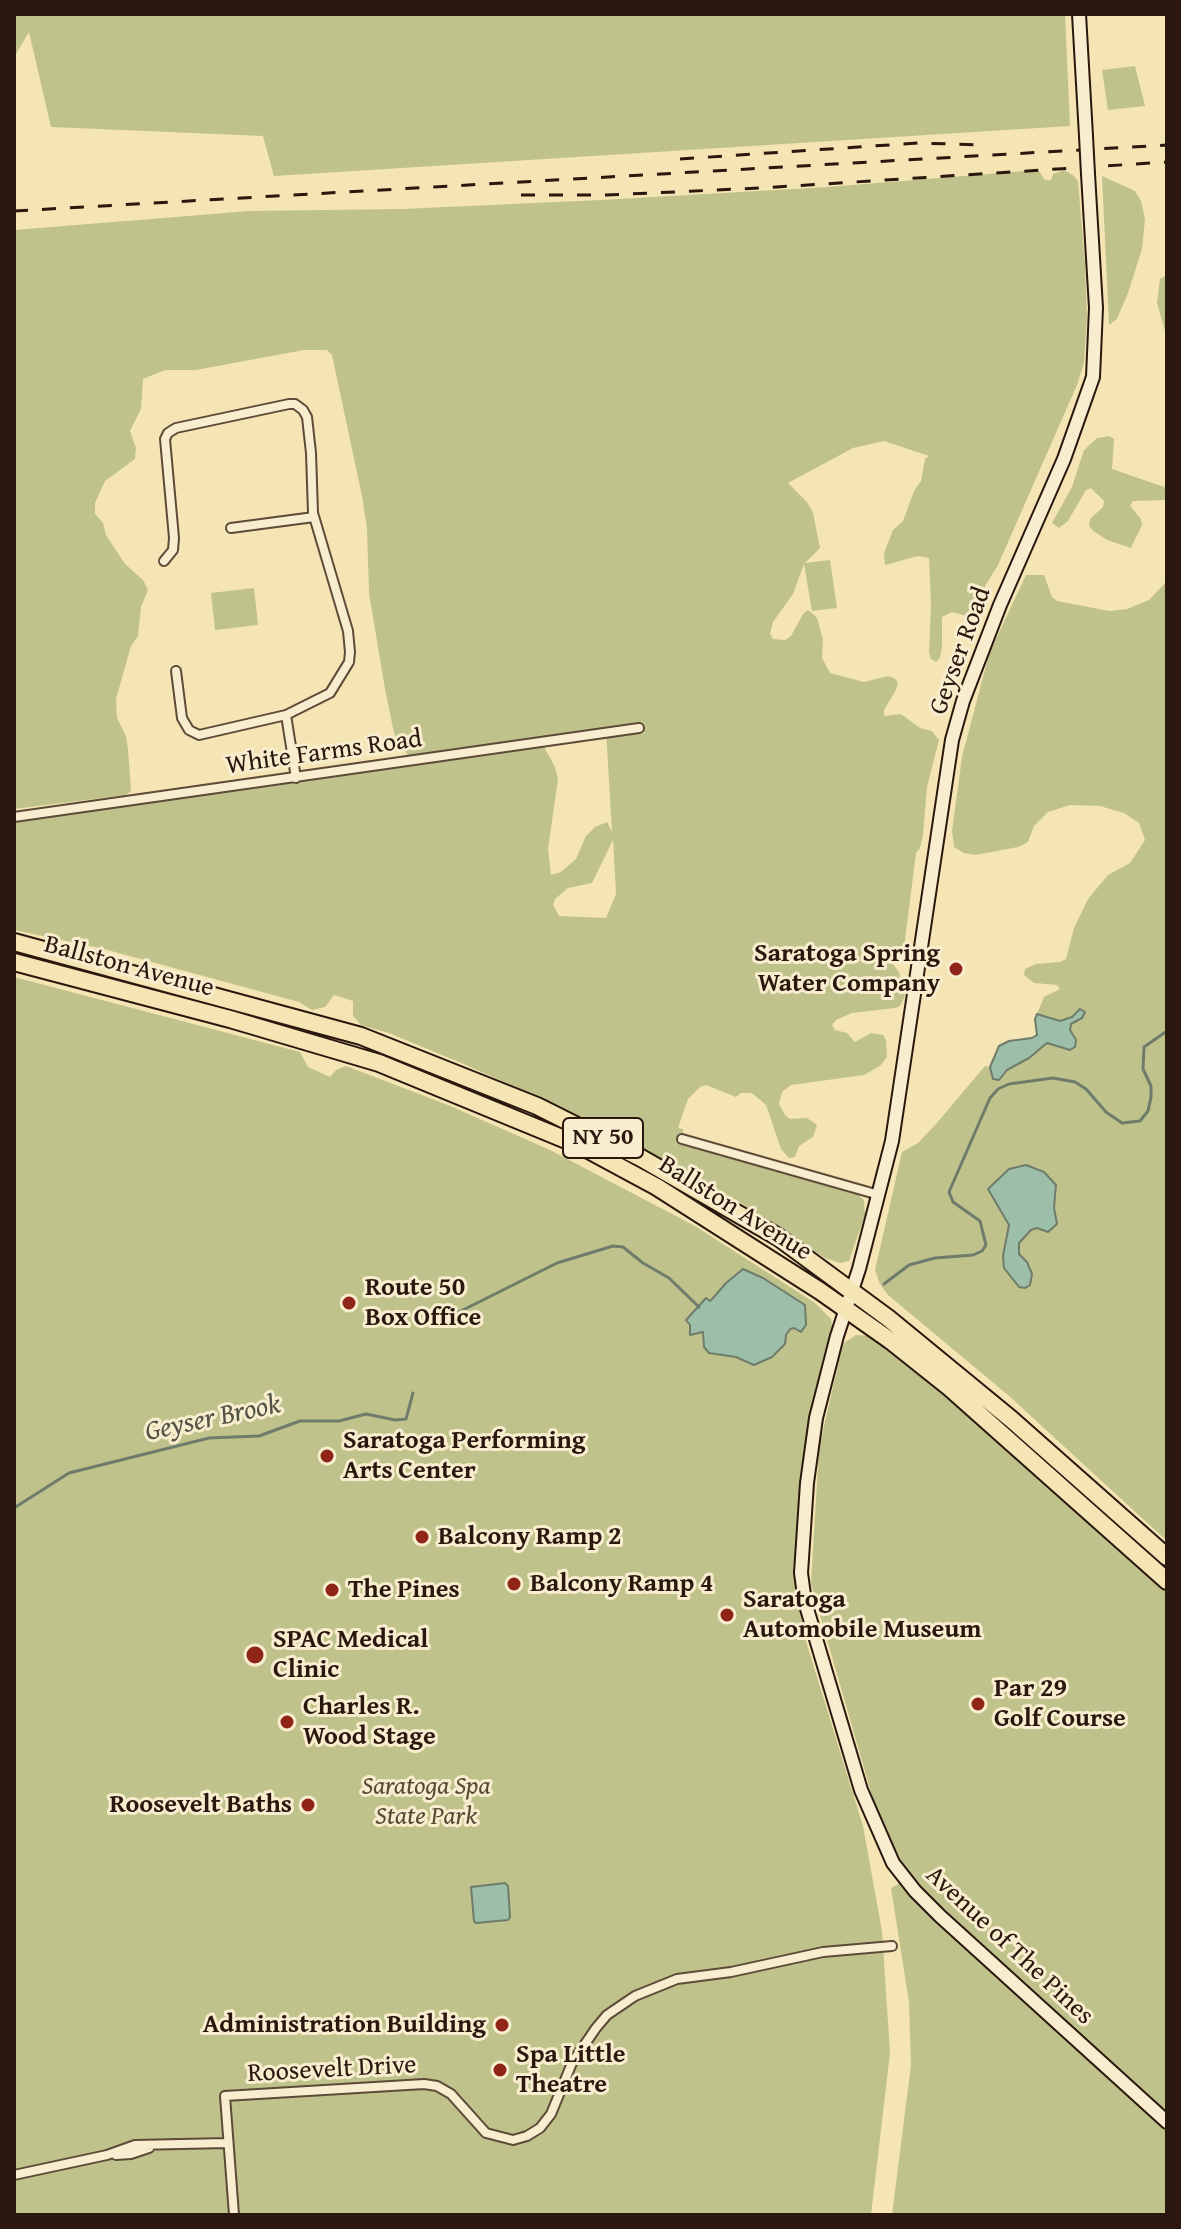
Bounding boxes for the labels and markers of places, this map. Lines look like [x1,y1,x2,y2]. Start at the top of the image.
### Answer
place label: Saratoga Spring Water Company [754,938,940,1000]
marker: Saratoga Spring Water Company [947,960,965,978]
place label: Route 50 Box Office [365,1272,481,1334]
marker: Route 50 Box Office [340,1294,358,1312]
place label: Saratoga Performing Arts Center [343,1425,586,1486]
marker: Saratoga Performing Arts Center [318,1447,336,1465]
place label: Balcony Ramp 2 [438,1521,621,1553]
marker: Balcony Ramp 2 [413,1528,431,1546]
place label: Balcony Ramp 4 [530,1568,713,1600]
place label: The Pines [348,1574,460,1606]
marker: Balcony Ramp 4 [505,1575,523,1593]
marker: The Pines [323,1581,341,1599]
place label: Saratoga Automobile Museum [743,1584,982,1646]
marker: Saratoga Automobile Museum [718,1606,736,1624]
place label: SPAC Medical Clinic [273,1624,428,1686]
marker: SPAC Medical Clinic [244,1644,266,1666]
place label: Par 29 Golf Course [994,1673,1126,1734]
place label: Charles R. Wood Stage [303,1691,436,1752]
marker: Par 29 Golf Course [969,1695,987,1713]
marker: Charles R. Wood Stage [278,1713,296,1731]
place label: Roosevelt Baths [109,1789,292,1821]
marker: Roosevelt Baths [299,1796,317,1814]
place label: Administration Building [203,2009,486,2041]
marker: Administration Building [493,2016,511,2034]
place label: Spa Little Theatre [516,2039,626,2100]
marker: Spa Little Theatre [491,2061,509,2079]

